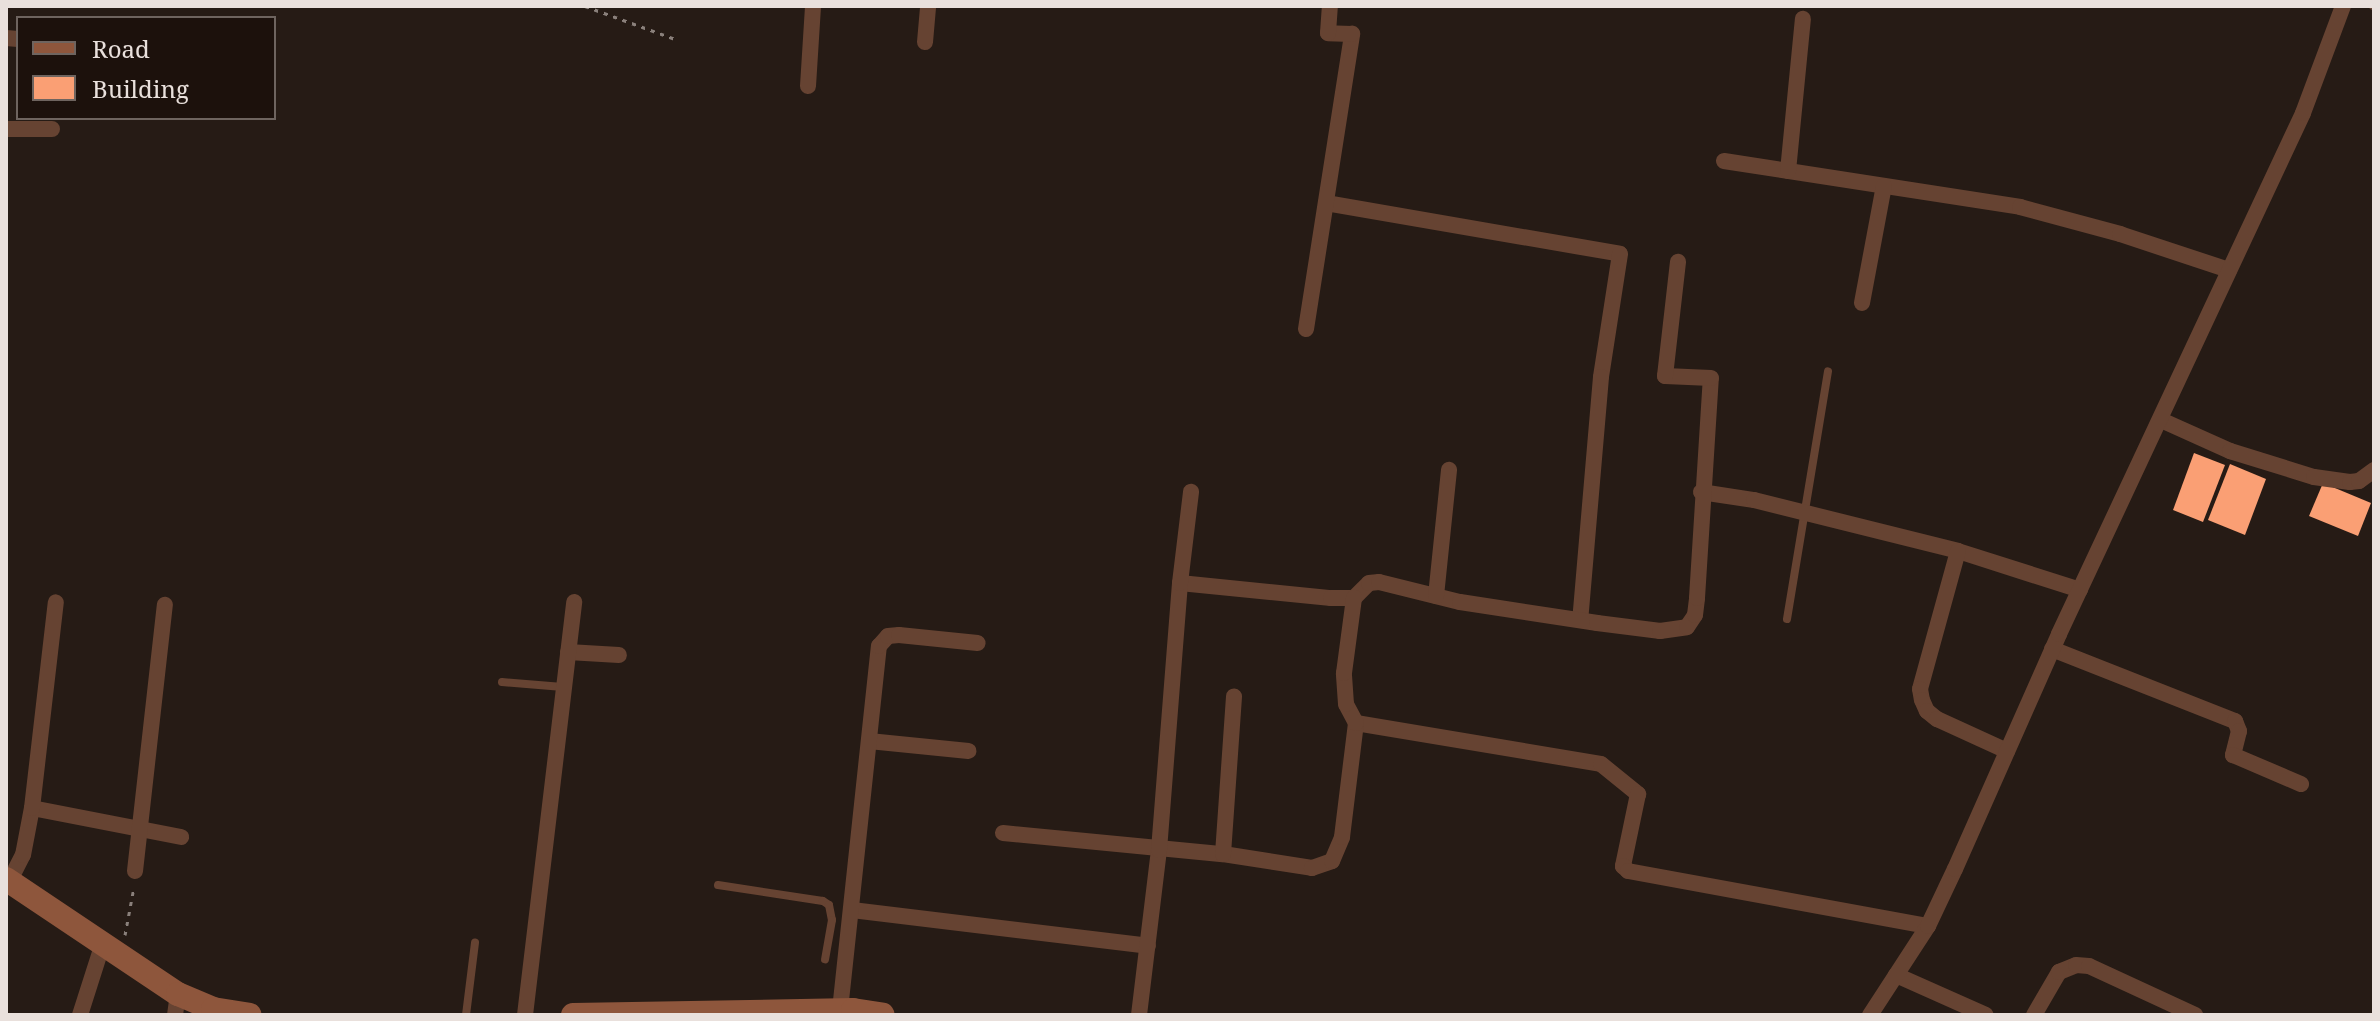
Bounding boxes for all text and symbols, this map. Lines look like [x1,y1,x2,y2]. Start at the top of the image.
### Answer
legend [16,16,276,120]
text: Road [92,32,150,65]
text: Building [92,72,189,105]

